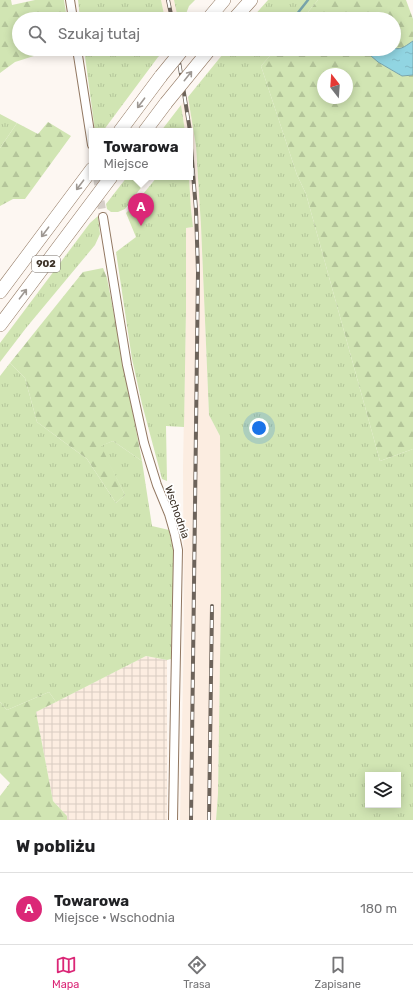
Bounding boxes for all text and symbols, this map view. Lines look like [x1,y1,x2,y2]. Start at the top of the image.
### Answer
search box [12,12,401,56]
icon: search [26,23,48,45]
text: Szukaj tutaj [58,25,140,43]
north arrow [317,68,353,104]
one-way arrow [183,71,192,82]
one-way arrow [136,98,145,109]
popup [89,128,193,180]
text: Towarowa [103,138,179,156]
text: Miejsce [103,156,149,171]
one-way arrow [76,179,84,190]
pin: A [128,193,154,226]
one-way arrow [41,226,49,237]
road number: 902 [32,256,60,272]
one-way arrow [19,288,27,299]
your location [249,418,269,438]
street label: Wschodnia [162,484,192,540]
map controls [365,772,401,808]
button: layers [365,772,401,808]
text: W pobliżu [16,836,95,856]
text: Towarowa [54,892,129,910]
text: A [24,901,34,916]
text: 180 m [360,901,397,916]
text: Miejsce · Wschodnia [54,910,175,925]
tab: Mapa [52,954,79,991]
tab: Trasa [183,954,211,991]
tab: Zapisane [315,954,361,991]

